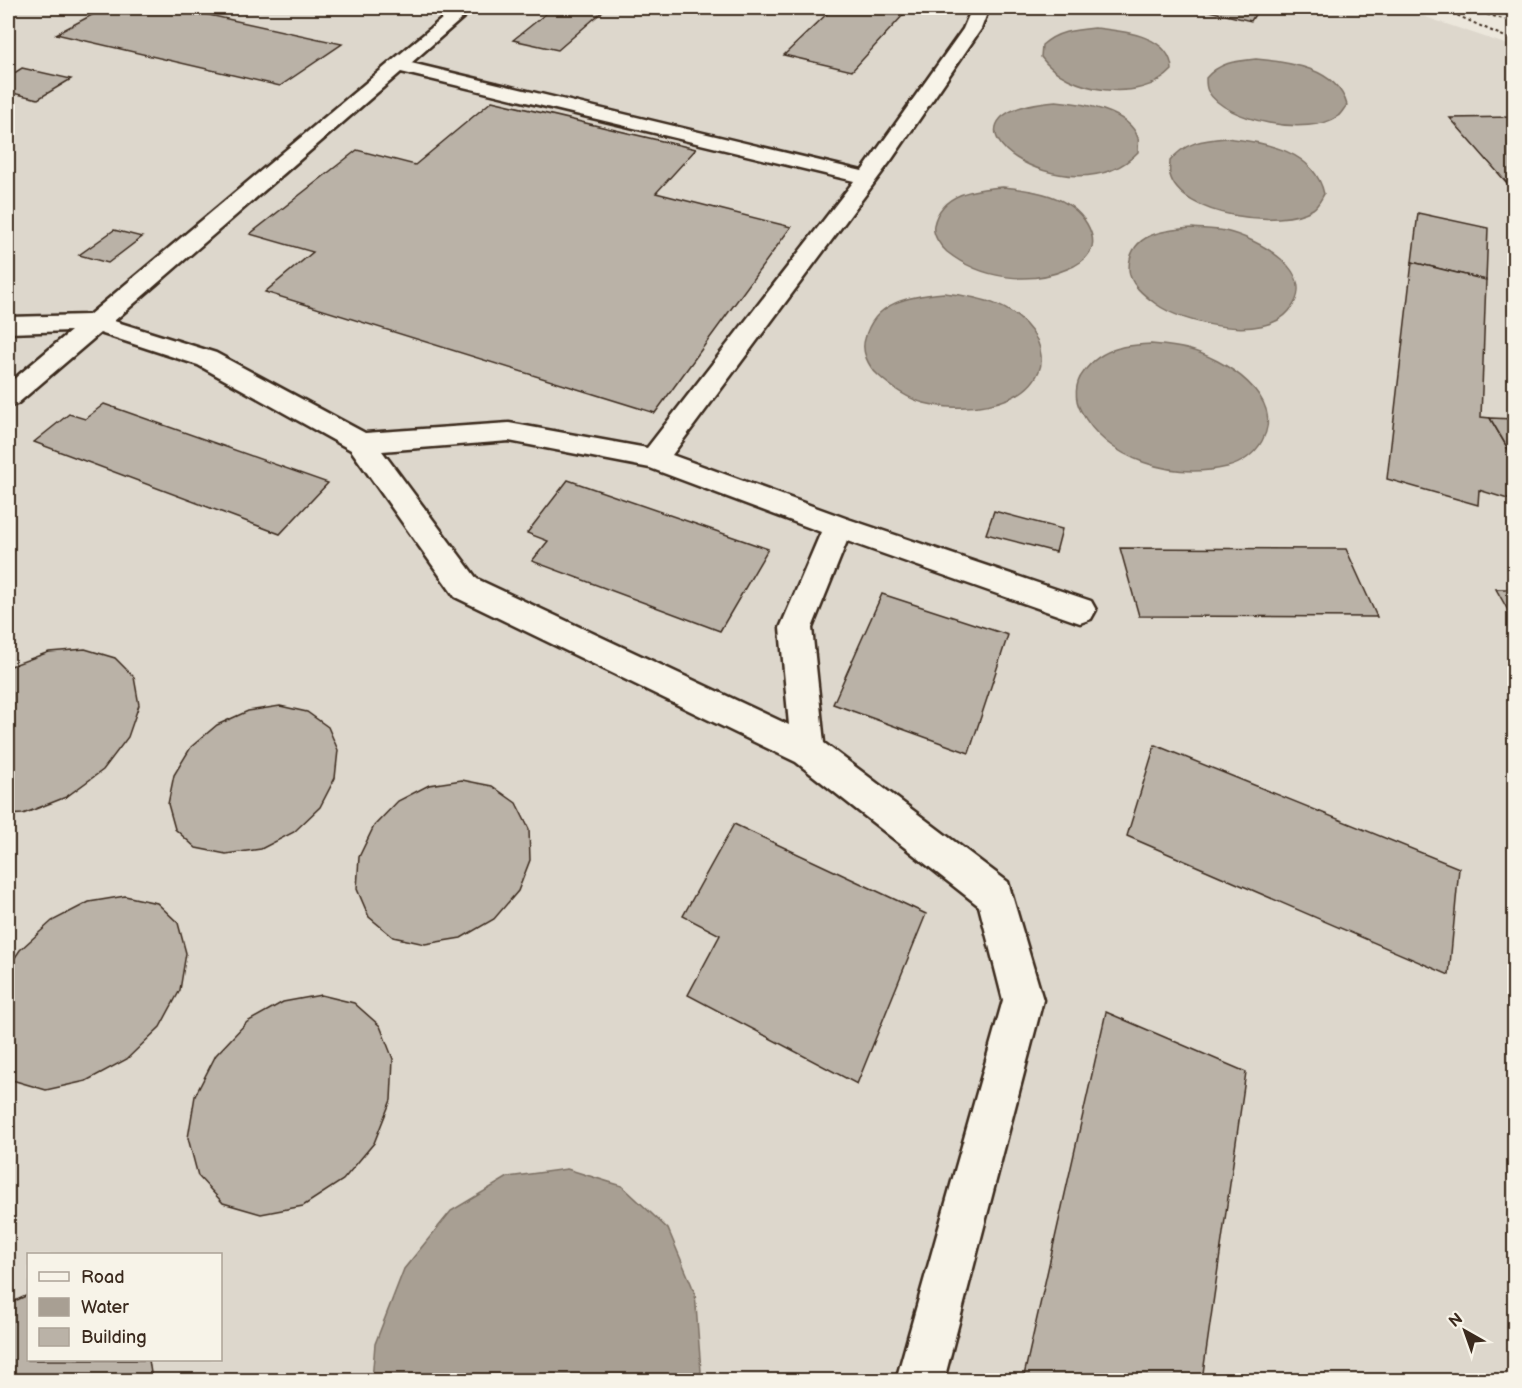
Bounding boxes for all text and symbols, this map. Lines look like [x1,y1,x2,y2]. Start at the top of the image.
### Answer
legend [27,1253,222,1361]
text: Road [81,1267,125,1288]
text: Water [81,1297,129,1318]
north arrow [1435,1301,1495,1361]
text: N [1446,1310,1467,1332]
text: Building [81,1327,147,1348]

